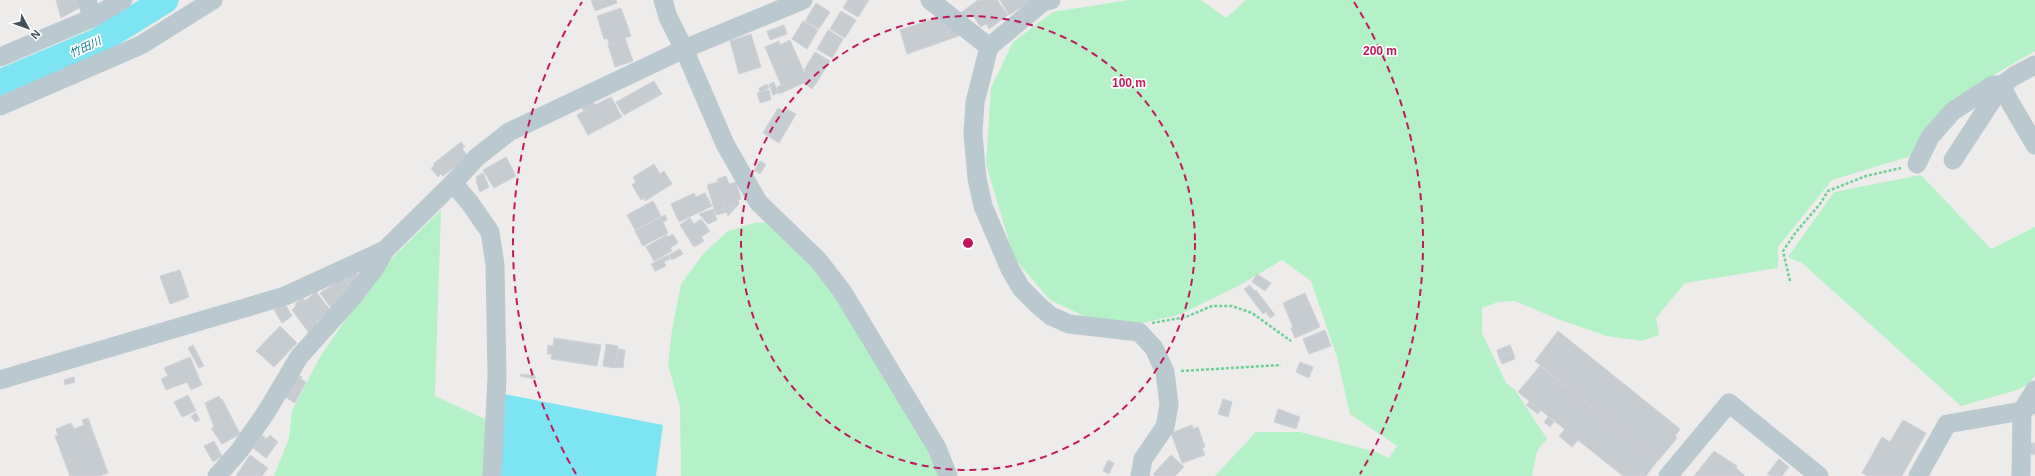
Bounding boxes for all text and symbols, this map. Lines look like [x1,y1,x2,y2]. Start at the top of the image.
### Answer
north arrow [8,8,48,48]
text: N [28,28,43,42]
water label: 竹田川 [68,34,103,59]
text: 200 m [1363,44,1397,58]
text: 100 m [1112,76,1146,90]
centre of rings [961,236,975,250]

